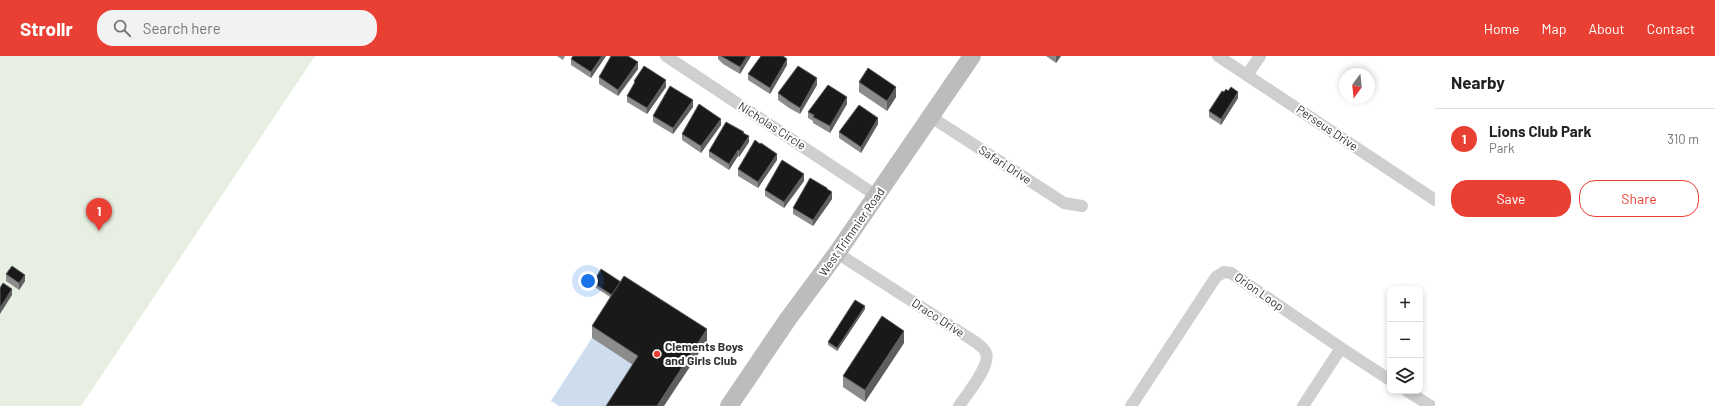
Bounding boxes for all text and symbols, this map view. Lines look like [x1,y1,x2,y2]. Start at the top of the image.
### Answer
search box [97,10,377,46]
text: Strollr [20,17,73,40]
icon: search [111,17,133,39]
text: Search here [143,19,221,37]
text: Home [1484,20,1520,37]
text: Map [1542,20,1566,37]
text: About [1588,20,1625,37]
text: Contact [1647,20,1695,37]
north arrow [1339,68,1375,104]
text: Nearby [1451,72,1505,92]
street label: Nicholas Circle [736,98,809,152]
street label: Perseus Drive [1294,101,1361,153]
text: Lions Club Park [1489,122,1591,140]
text: 1 [1462,131,1466,147]
text: 310 m [1667,131,1699,147]
text: Park [1489,140,1515,156]
street label: Safari Drive [977,142,1034,186]
button: Save [1451,180,1571,217]
button: Share [1579,180,1699,217]
street label: West Trimmier Road [815,184,887,278]
pin: 1 [86,198,112,231]
street label: Orion Loop [1232,269,1287,313]
your location [578,271,598,291]
map controls [1387,286,1423,394]
button: + [1387,286,1423,322]
street label: Draco Drive [910,295,967,339]
button: − [1387,322,1423,358]
place label: Clements Boys and Girls Club [665,339,743,367]
marker: Clements Boys and Girls Club [652,349,662,359]
button: layers [1387,358,1423,394]

